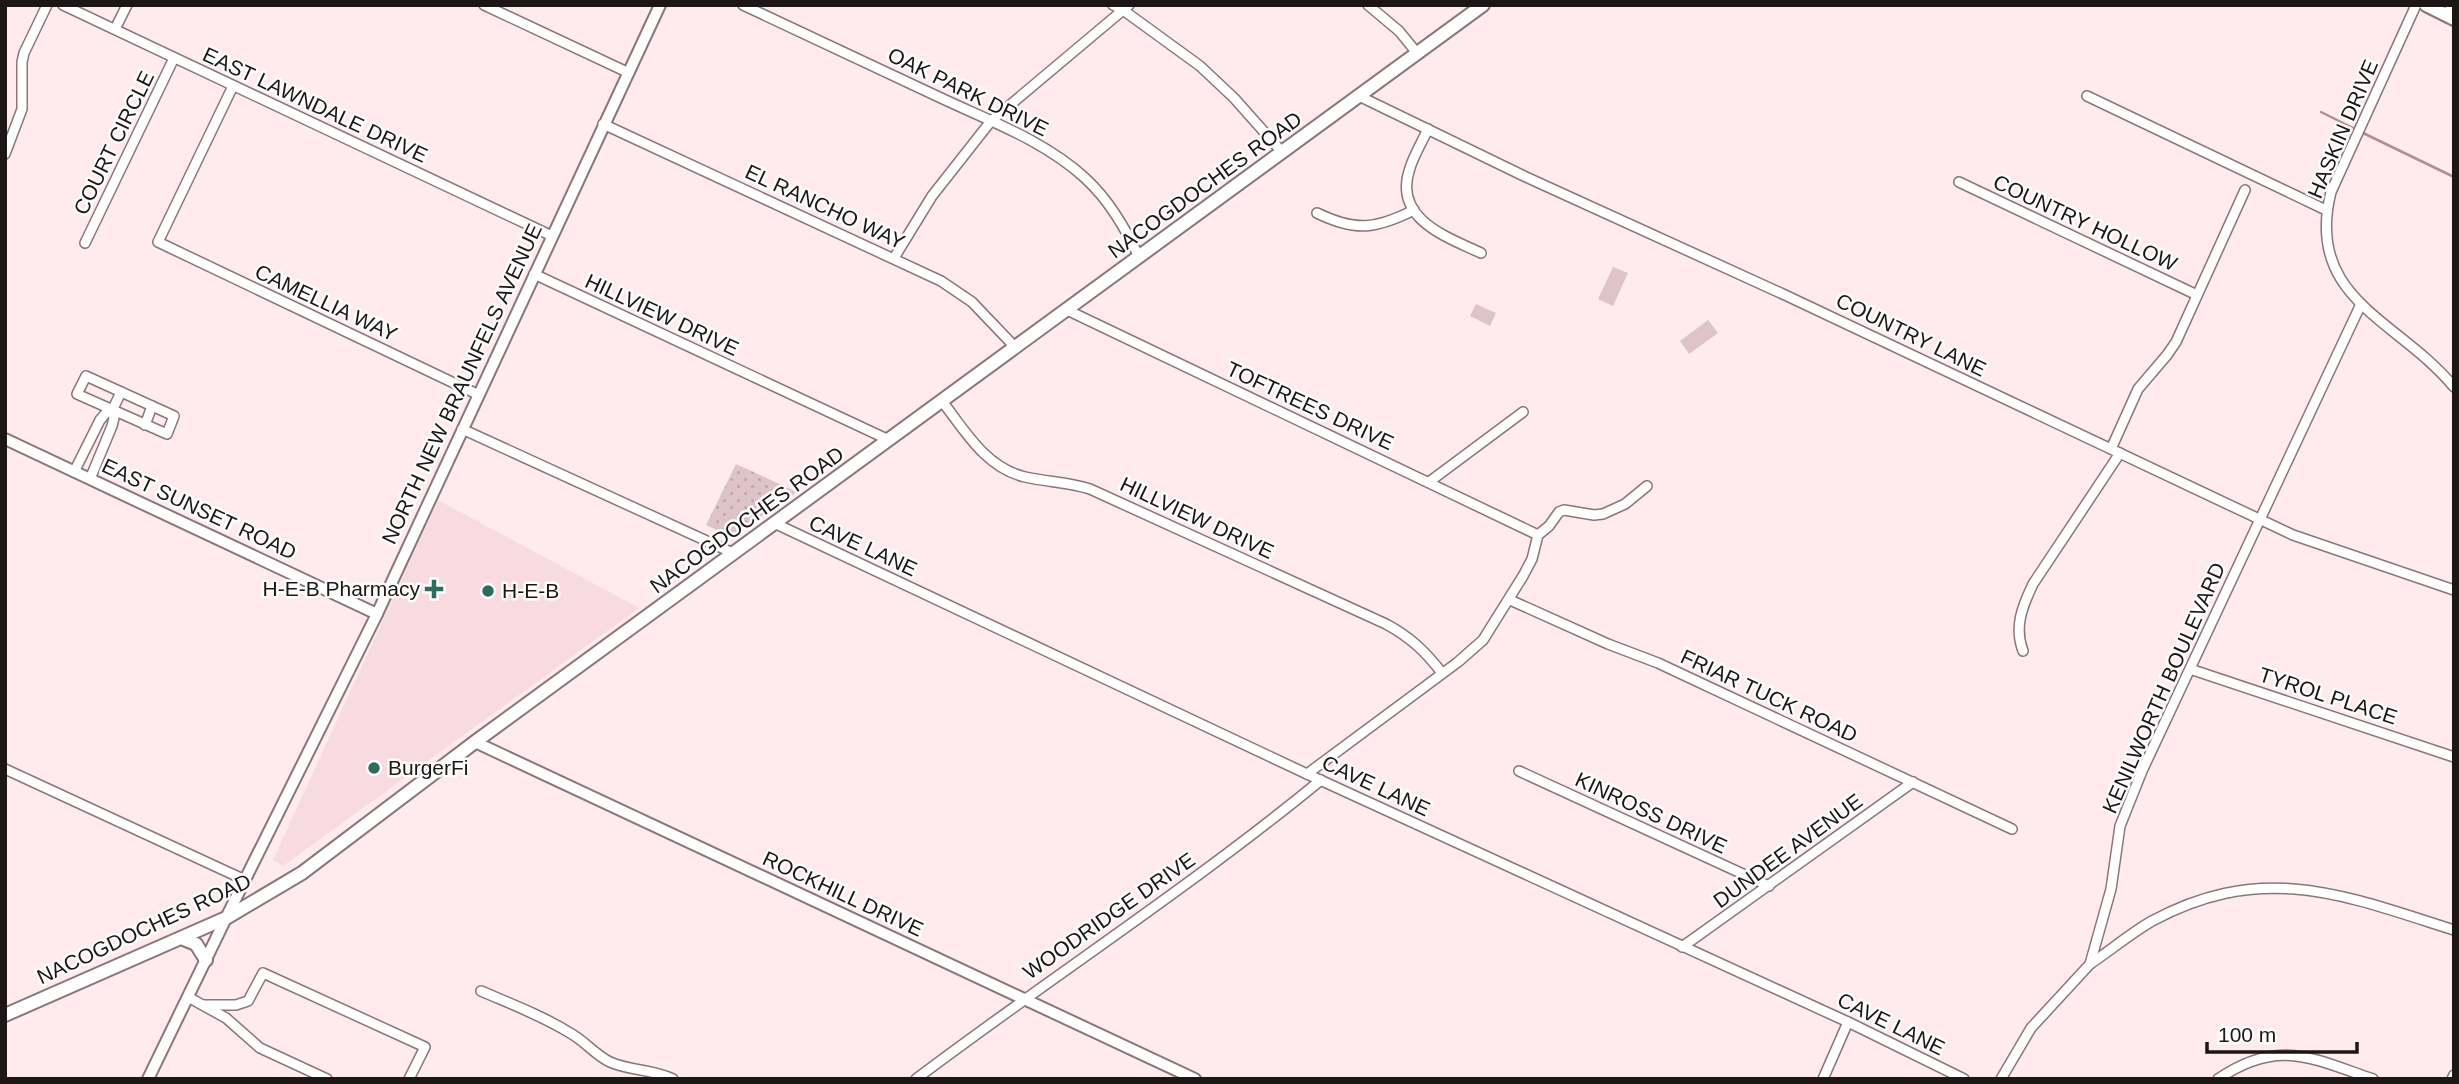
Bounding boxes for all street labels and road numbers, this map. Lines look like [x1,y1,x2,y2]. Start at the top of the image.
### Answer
street label: EAST LAWNDALE DRIVE [199,42,431,167]
street label: OAK PARK DRIVE [884,43,1052,140]
street label: HASKIN DRIVE [2303,56,2382,202]
street label: COURT CIRCLE [69,67,158,218]
street label: NACOGDOCHES ROAD [1104,107,1306,262]
street label: EL RANCHO WAY [742,160,909,254]
street label: COUNTRY HOLLOW [1990,170,2181,275]
street label: NORTH NEW BRAUNFELS AVENUE [377,220,546,547]
street label: CAMELLIA WAY [252,260,401,346]
street label: HILLVIEW DRIVE [582,269,743,360]
street label: COUNTRY LANE [1833,288,1990,381]
street label: TOFTREES DRIVE [1223,357,1397,454]
street label: NACOGDOCHES ROAD [646,442,848,597]
street label: EAST SUNSET ROAD [98,453,300,564]
street label: HILLVIEW DRIVE [1117,472,1278,563]
street label: CAVE LANE [806,511,921,581]
street label: KENILWORTH BOULEVARD [2098,559,2229,817]
street label: FRIAR TUCK ROAD [1677,645,1861,747]
street label: TYROL PLACE [2256,662,2400,729]
street label: CAVE LANE [1319,751,1434,821]
street label: KINROSS DRIVE [1572,767,1731,858]
street label: DUNDEE AVENUE [1709,789,1867,912]
street label: ROCKHILL DRIVE [759,846,927,941]
street label: WOODRIDGE DRIVE [1018,848,1199,984]
street label: NACOGDOCHES ROAD [33,869,254,988]
street label: CAVE LANE [1834,988,1949,1059]

